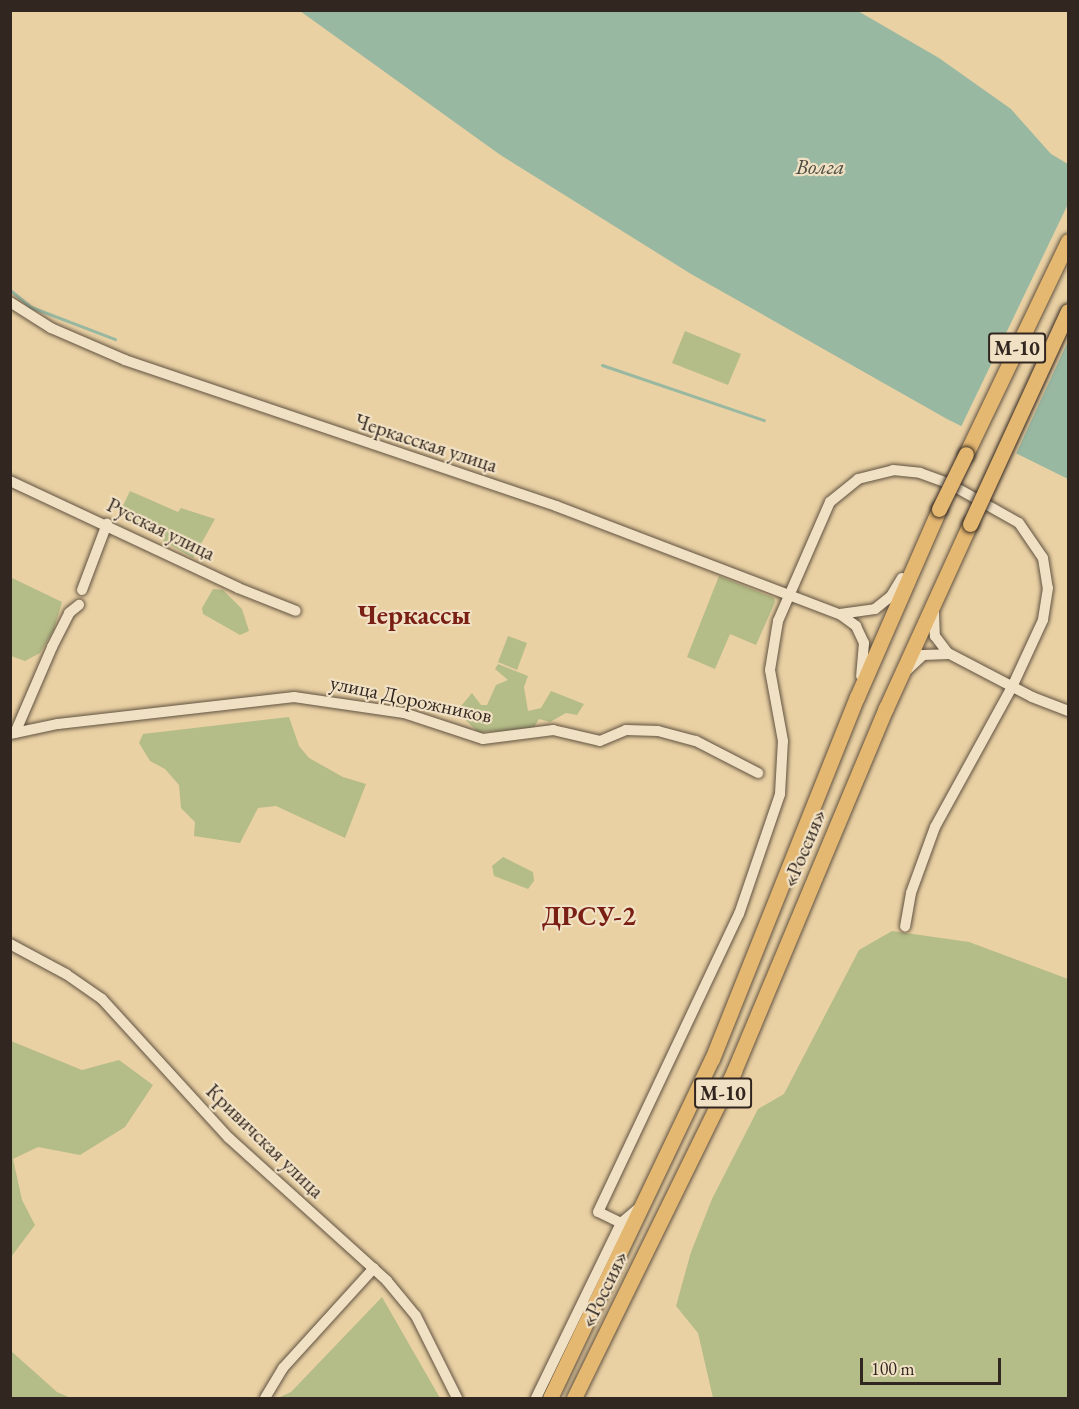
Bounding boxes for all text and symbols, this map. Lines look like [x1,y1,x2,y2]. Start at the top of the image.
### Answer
water label: Волга [795,154,845,180]
road number: М-10 [987,331,1047,365]
street label: Черкасская улица [351,408,501,478]
street label: Русская улица [103,492,219,566]
district label: Черкассы [357,599,471,631]
street label: улица Дорожников [328,670,494,728]
street label: «Россия» [776,805,832,891]
district label: ДРСУ-2 [542,900,636,932]
road number: М-10 [693,1076,753,1110]
street label: Кривичская улица [201,1078,329,1204]
street label: «Россия» [575,1246,633,1332]
scale bar [863,1346,1004,1384]
text: 100 m [871,1357,915,1380]

